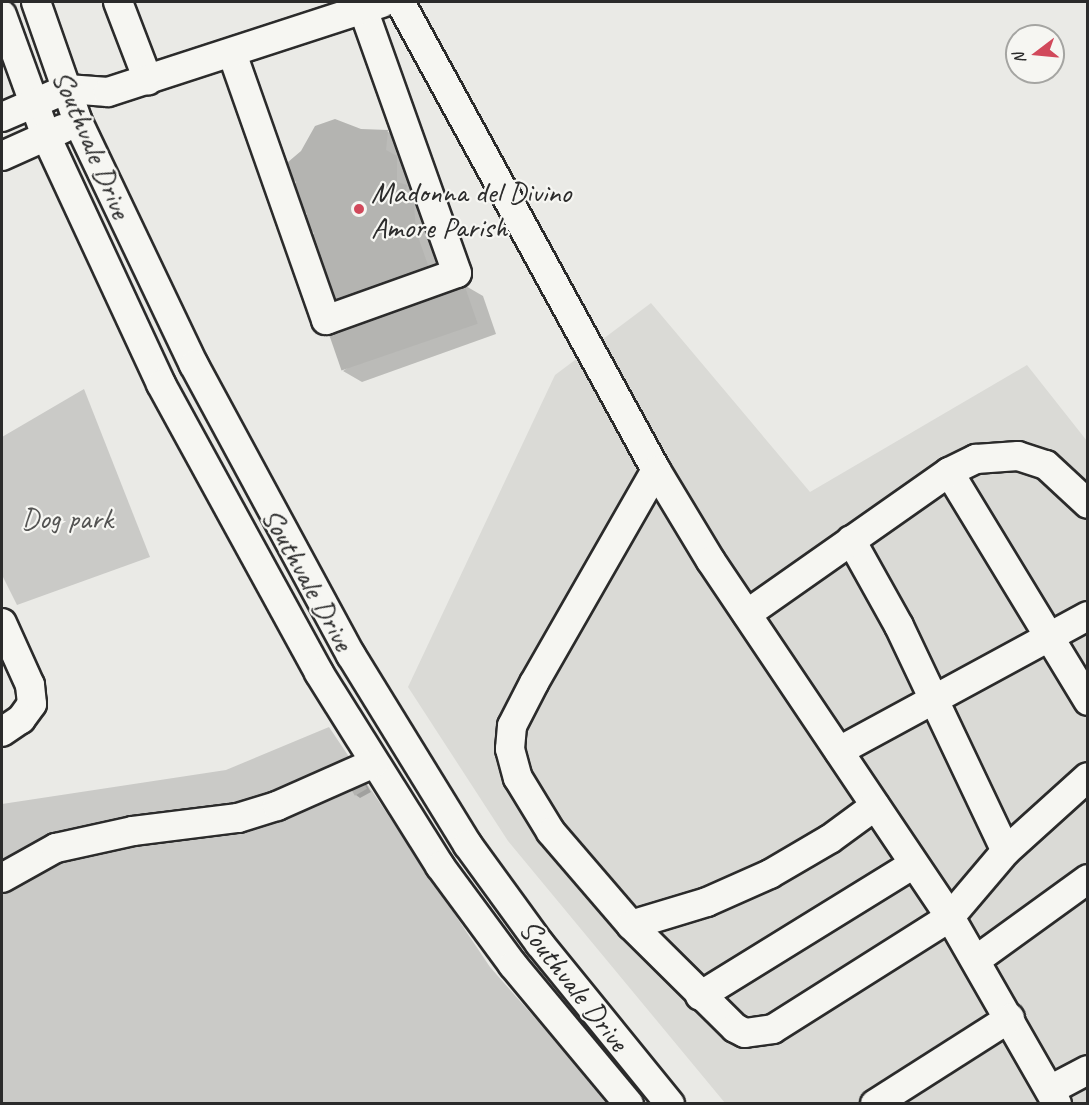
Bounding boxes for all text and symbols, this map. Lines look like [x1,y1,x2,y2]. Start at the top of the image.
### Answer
north arrow [1005,24,1065,84]
text: N [1009,51,1031,66]
street label: Southvale Drive [45,64,139,224]
place label: Madonna del Divino Amore Parish [371,174,572,244]
marker: Madonna del Divino Amore Parish [352,202,366,216]
park label: Dog park [21,500,113,536]
street label: Southvale Drive [254,501,362,657]
street label: Southvale Drive [511,912,637,1058]

